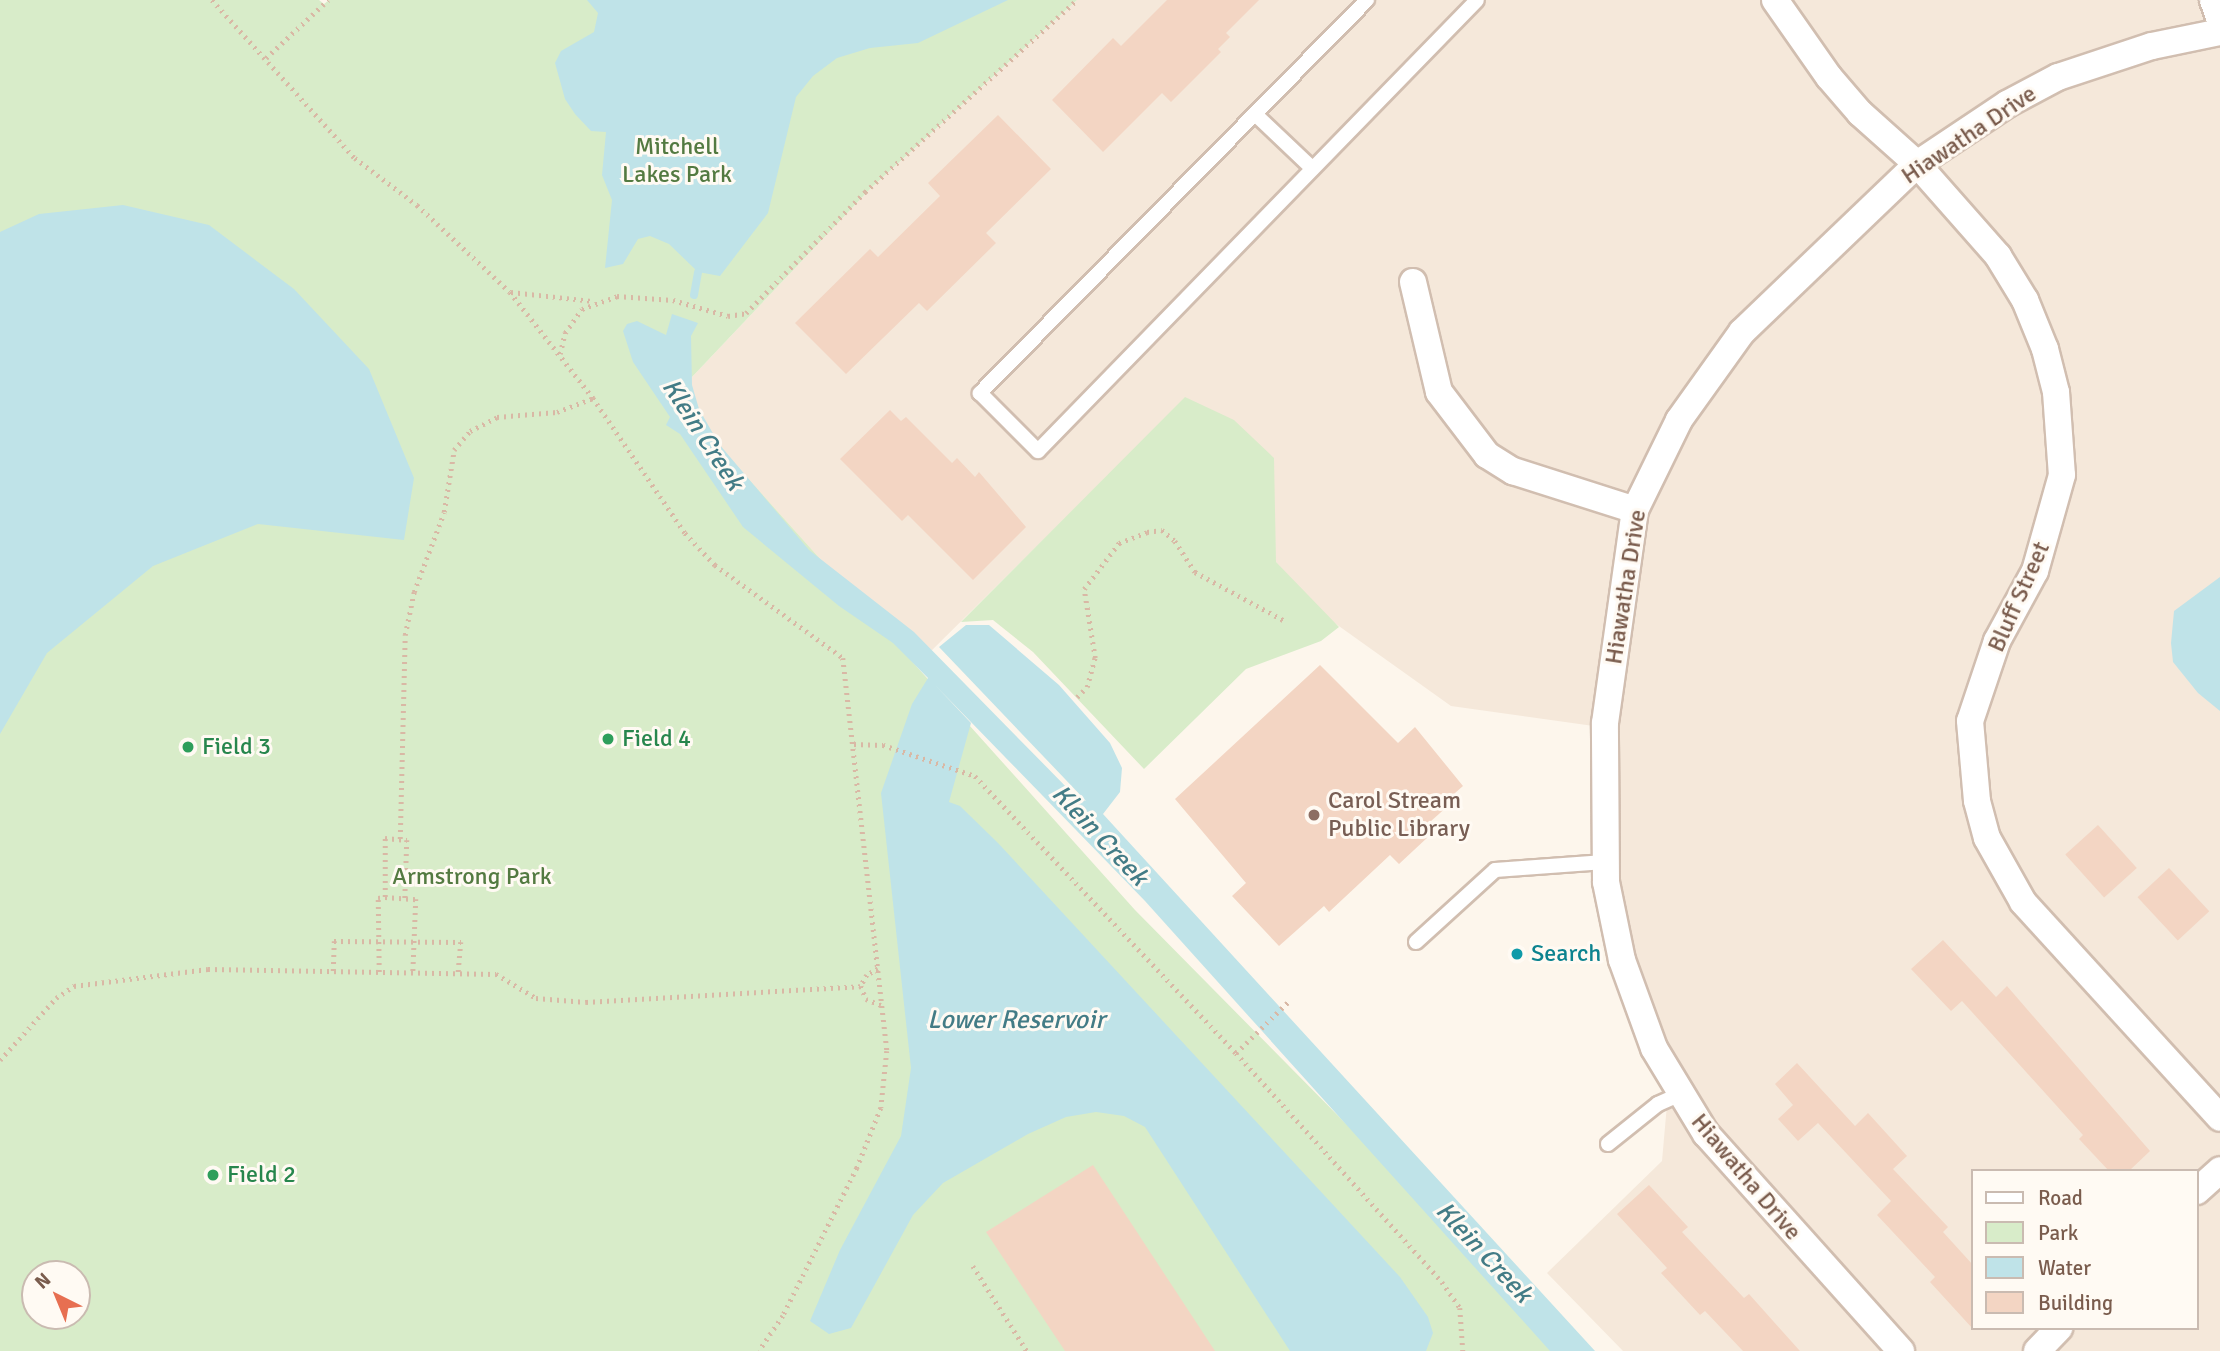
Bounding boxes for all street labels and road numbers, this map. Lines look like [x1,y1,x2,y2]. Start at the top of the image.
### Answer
street label: Hiawatha Drive [1896,79,2042,191]
street label: Hiawatha Drive [1600,508,1652,666]
street label: Bluff Street [1982,537,2056,657]
street label: Hiawatha Drive [1685,1108,1807,1246]

